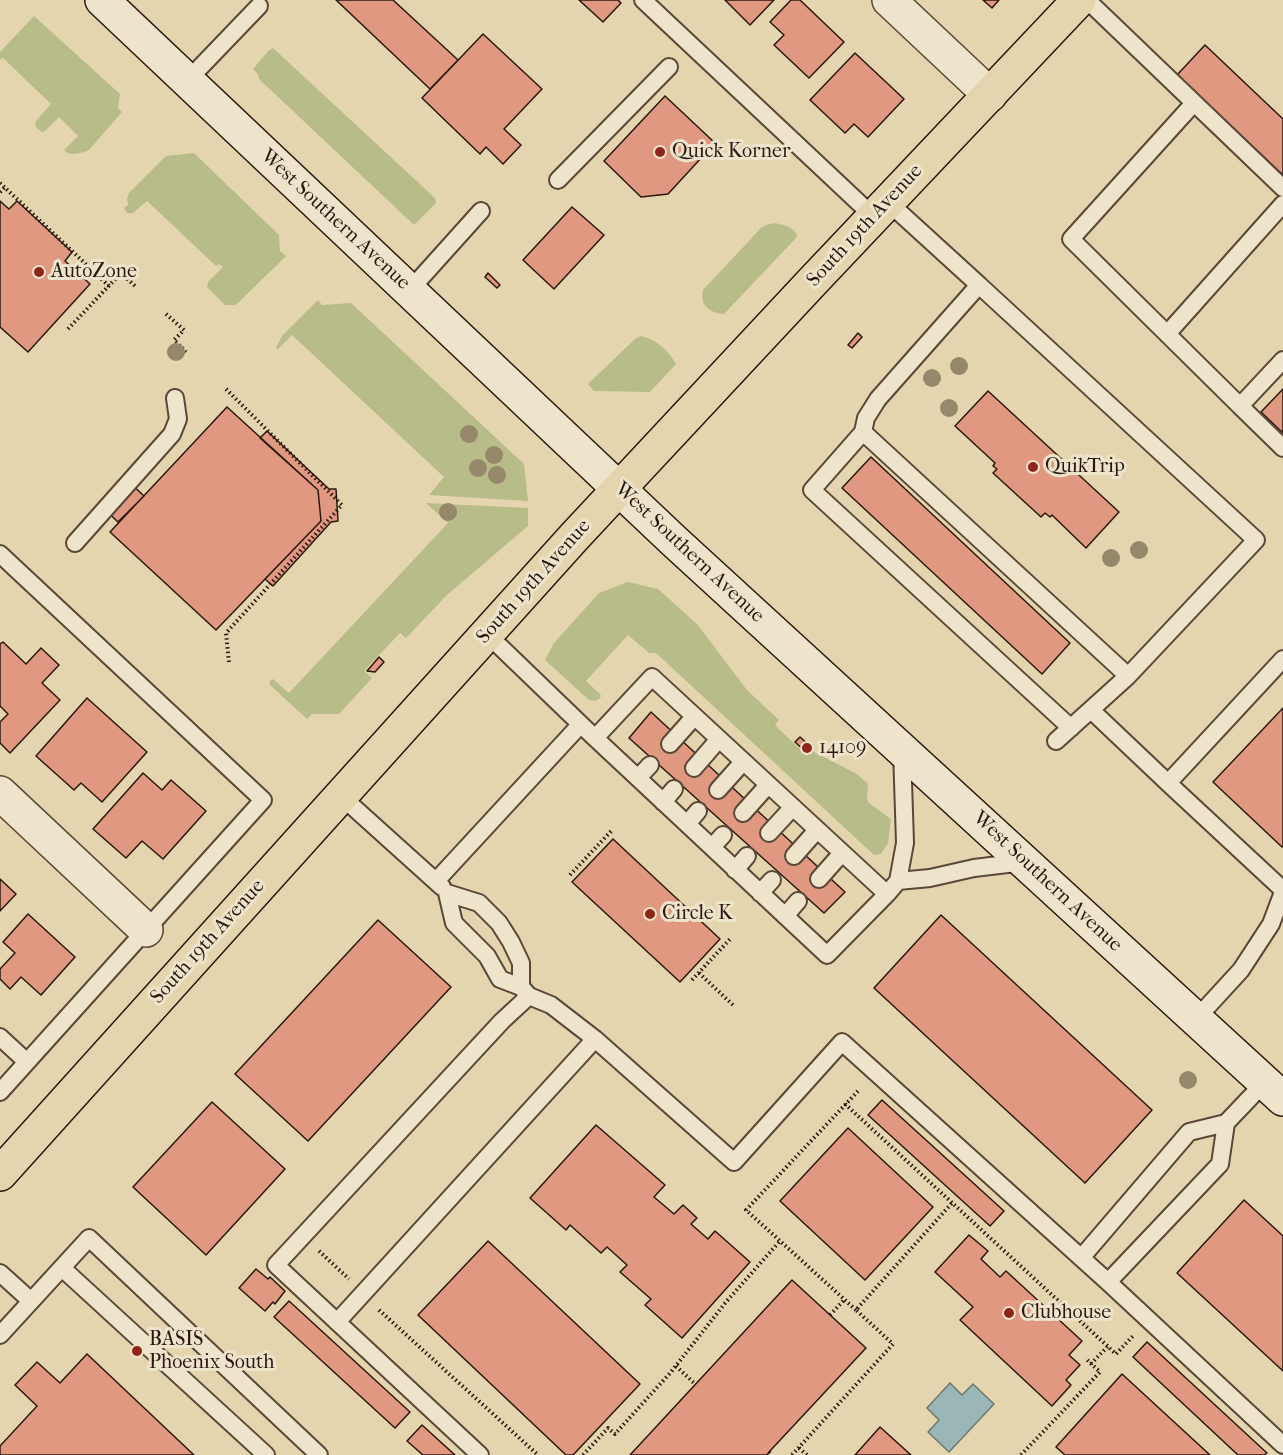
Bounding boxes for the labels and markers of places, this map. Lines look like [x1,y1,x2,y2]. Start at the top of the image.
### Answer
place label: Quick Korner [672,140,790,164]
marker: Quick Korner [653,145,667,159]
place label: AutoZone [51,260,137,284]
marker: AutoZone [32,265,46,279]
place label: QuikTrip [1045,455,1125,479]
marker: QuikTrip [1026,460,1040,474]
place label: 14109 [819,736,866,760]
marker: 14109 [800,741,814,755]
place label: Circle K [662,902,733,926]
marker: Circle K [643,907,657,921]
place label: Clubhouse [1021,1301,1111,1325]
marker: Clubhouse [1002,1306,1016,1320]
place label: BASIS Phoenix South [149,1328,274,1375]
marker: BASIS Phoenix South [130,1344,144,1358]

